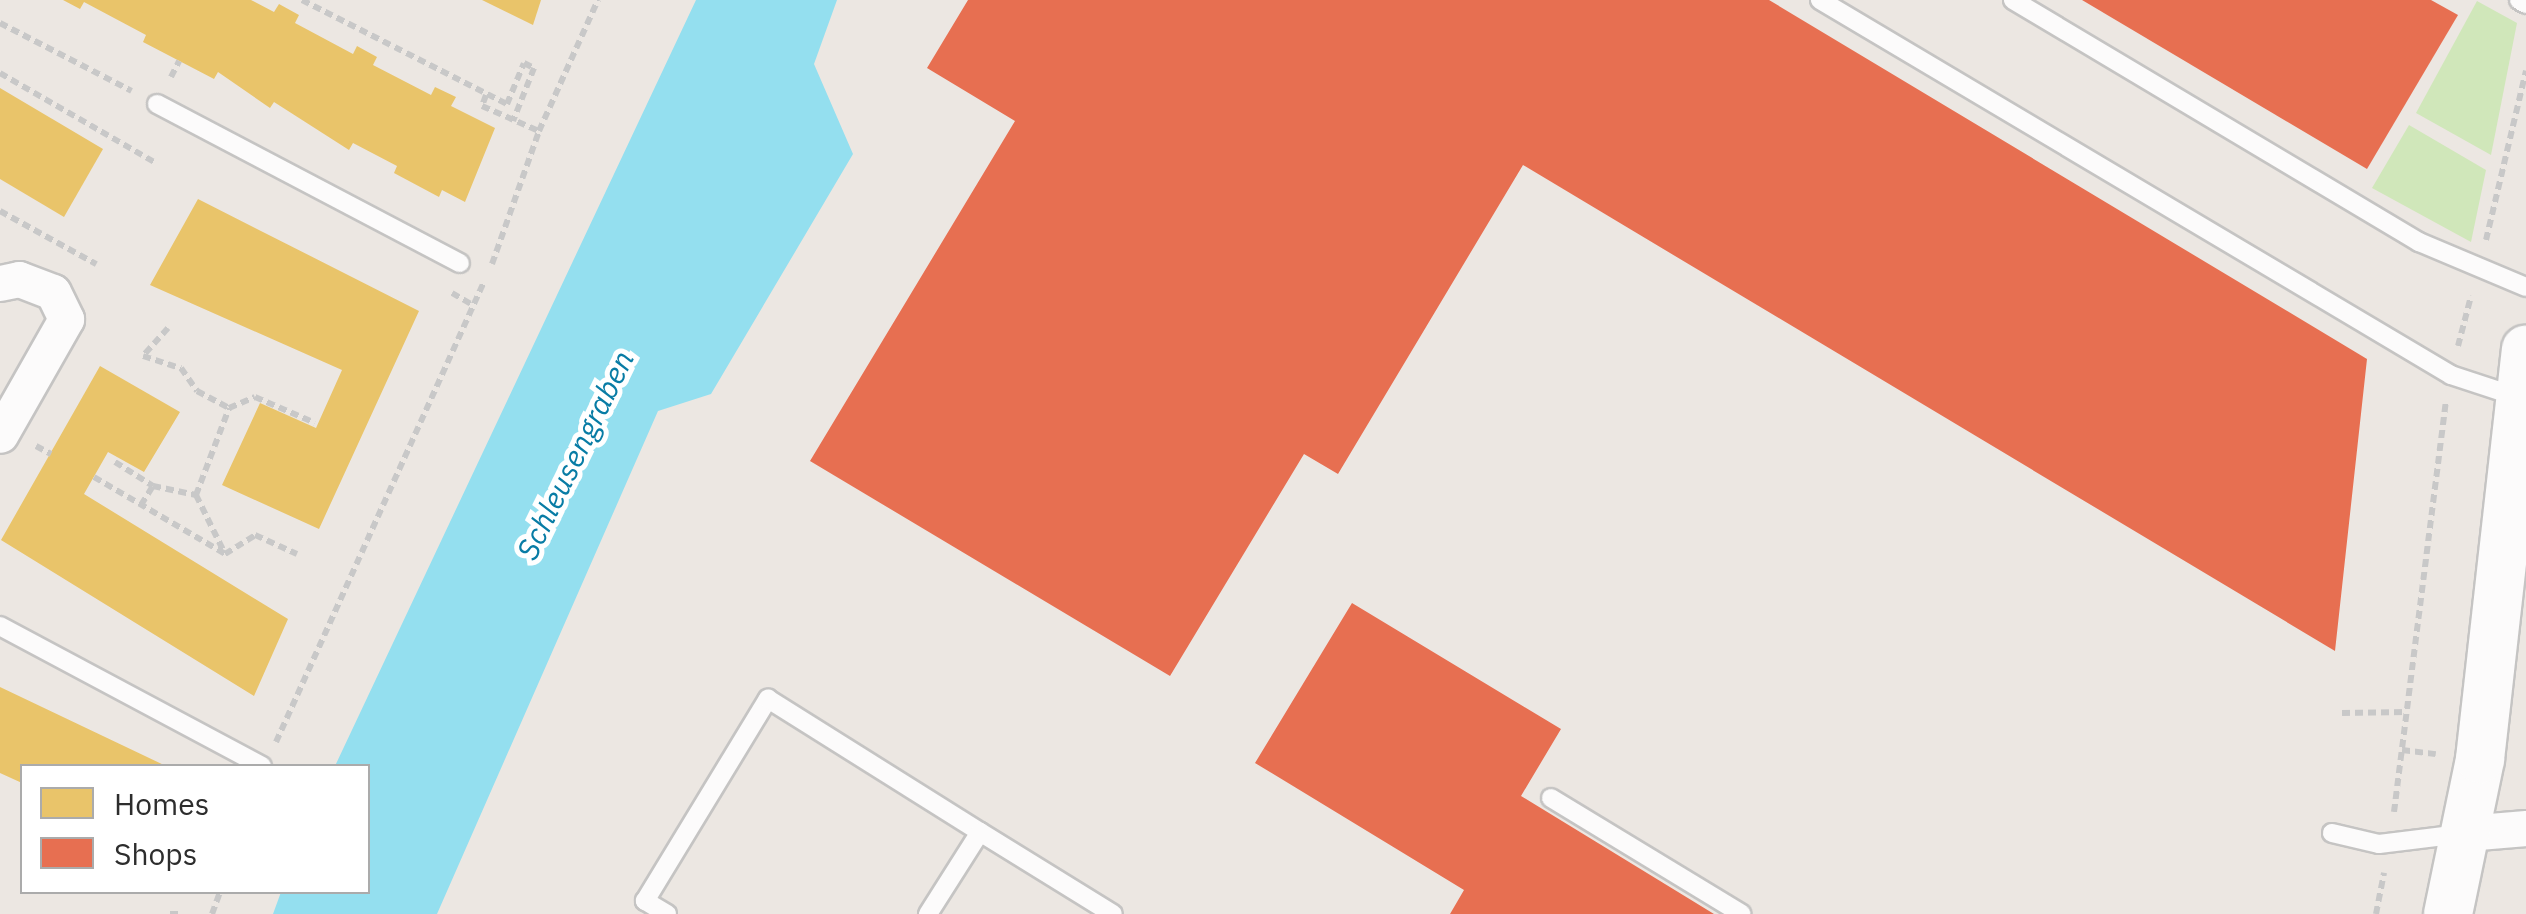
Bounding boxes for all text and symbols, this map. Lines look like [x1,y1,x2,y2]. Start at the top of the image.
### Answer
water label: Schleusengraben [509,345,641,565]
legend [20,764,370,894]
text: Homes [114,784,209,823]
text: Shops [114,834,197,873]

